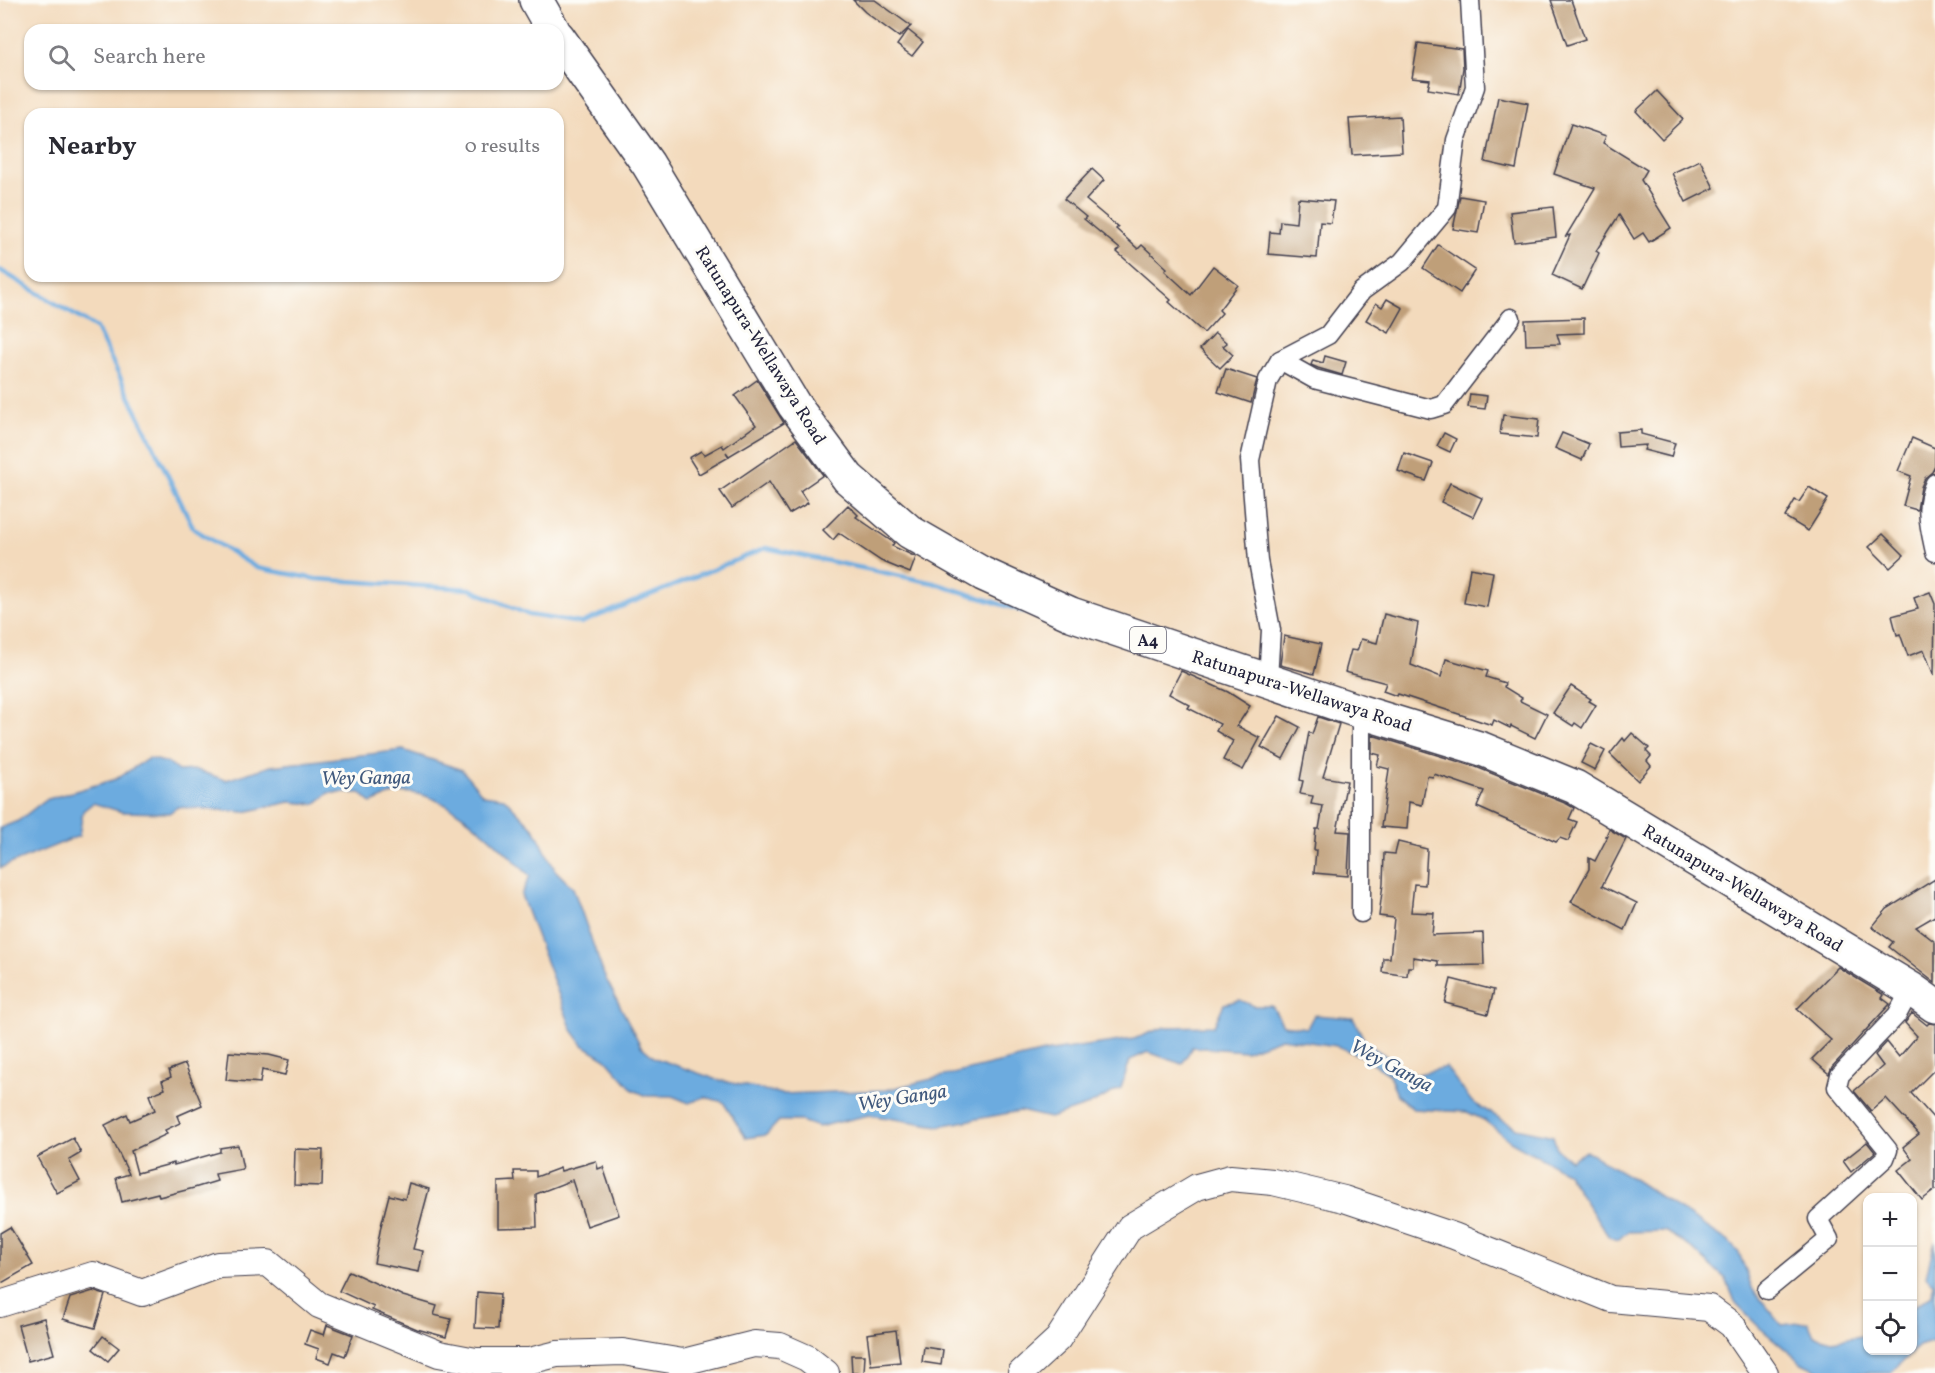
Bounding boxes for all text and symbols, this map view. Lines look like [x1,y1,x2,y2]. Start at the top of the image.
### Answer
search box [24,24,564,90]
icon: search [45,41,78,74]
text: Search here [93,42,206,73]
text: Nearby [48,129,137,165]
text: 0 results [465,133,540,161]
street label: Ratunapura-Wellawaya Road [688,242,831,450]
road number: A4 [1130,627,1166,653]
street label: Ratunapura-Wellawaya Road [1188,645,1415,740]
water label: Wey Ganga [321,764,411,794]
street label: Ratunapura-Wellawaya Road [1637,819,1847,959]
water label: Wey Ganga [1345,1033,1437,1100]
water label: Wey Ganga [856,1078,949,1120]
map controls [1863,1193,1917,1355]
button: + [1863,1193,1917,1247]
button: − [1863,1247,1917,1301]
button: locate [1863,1301,1917,1355]

